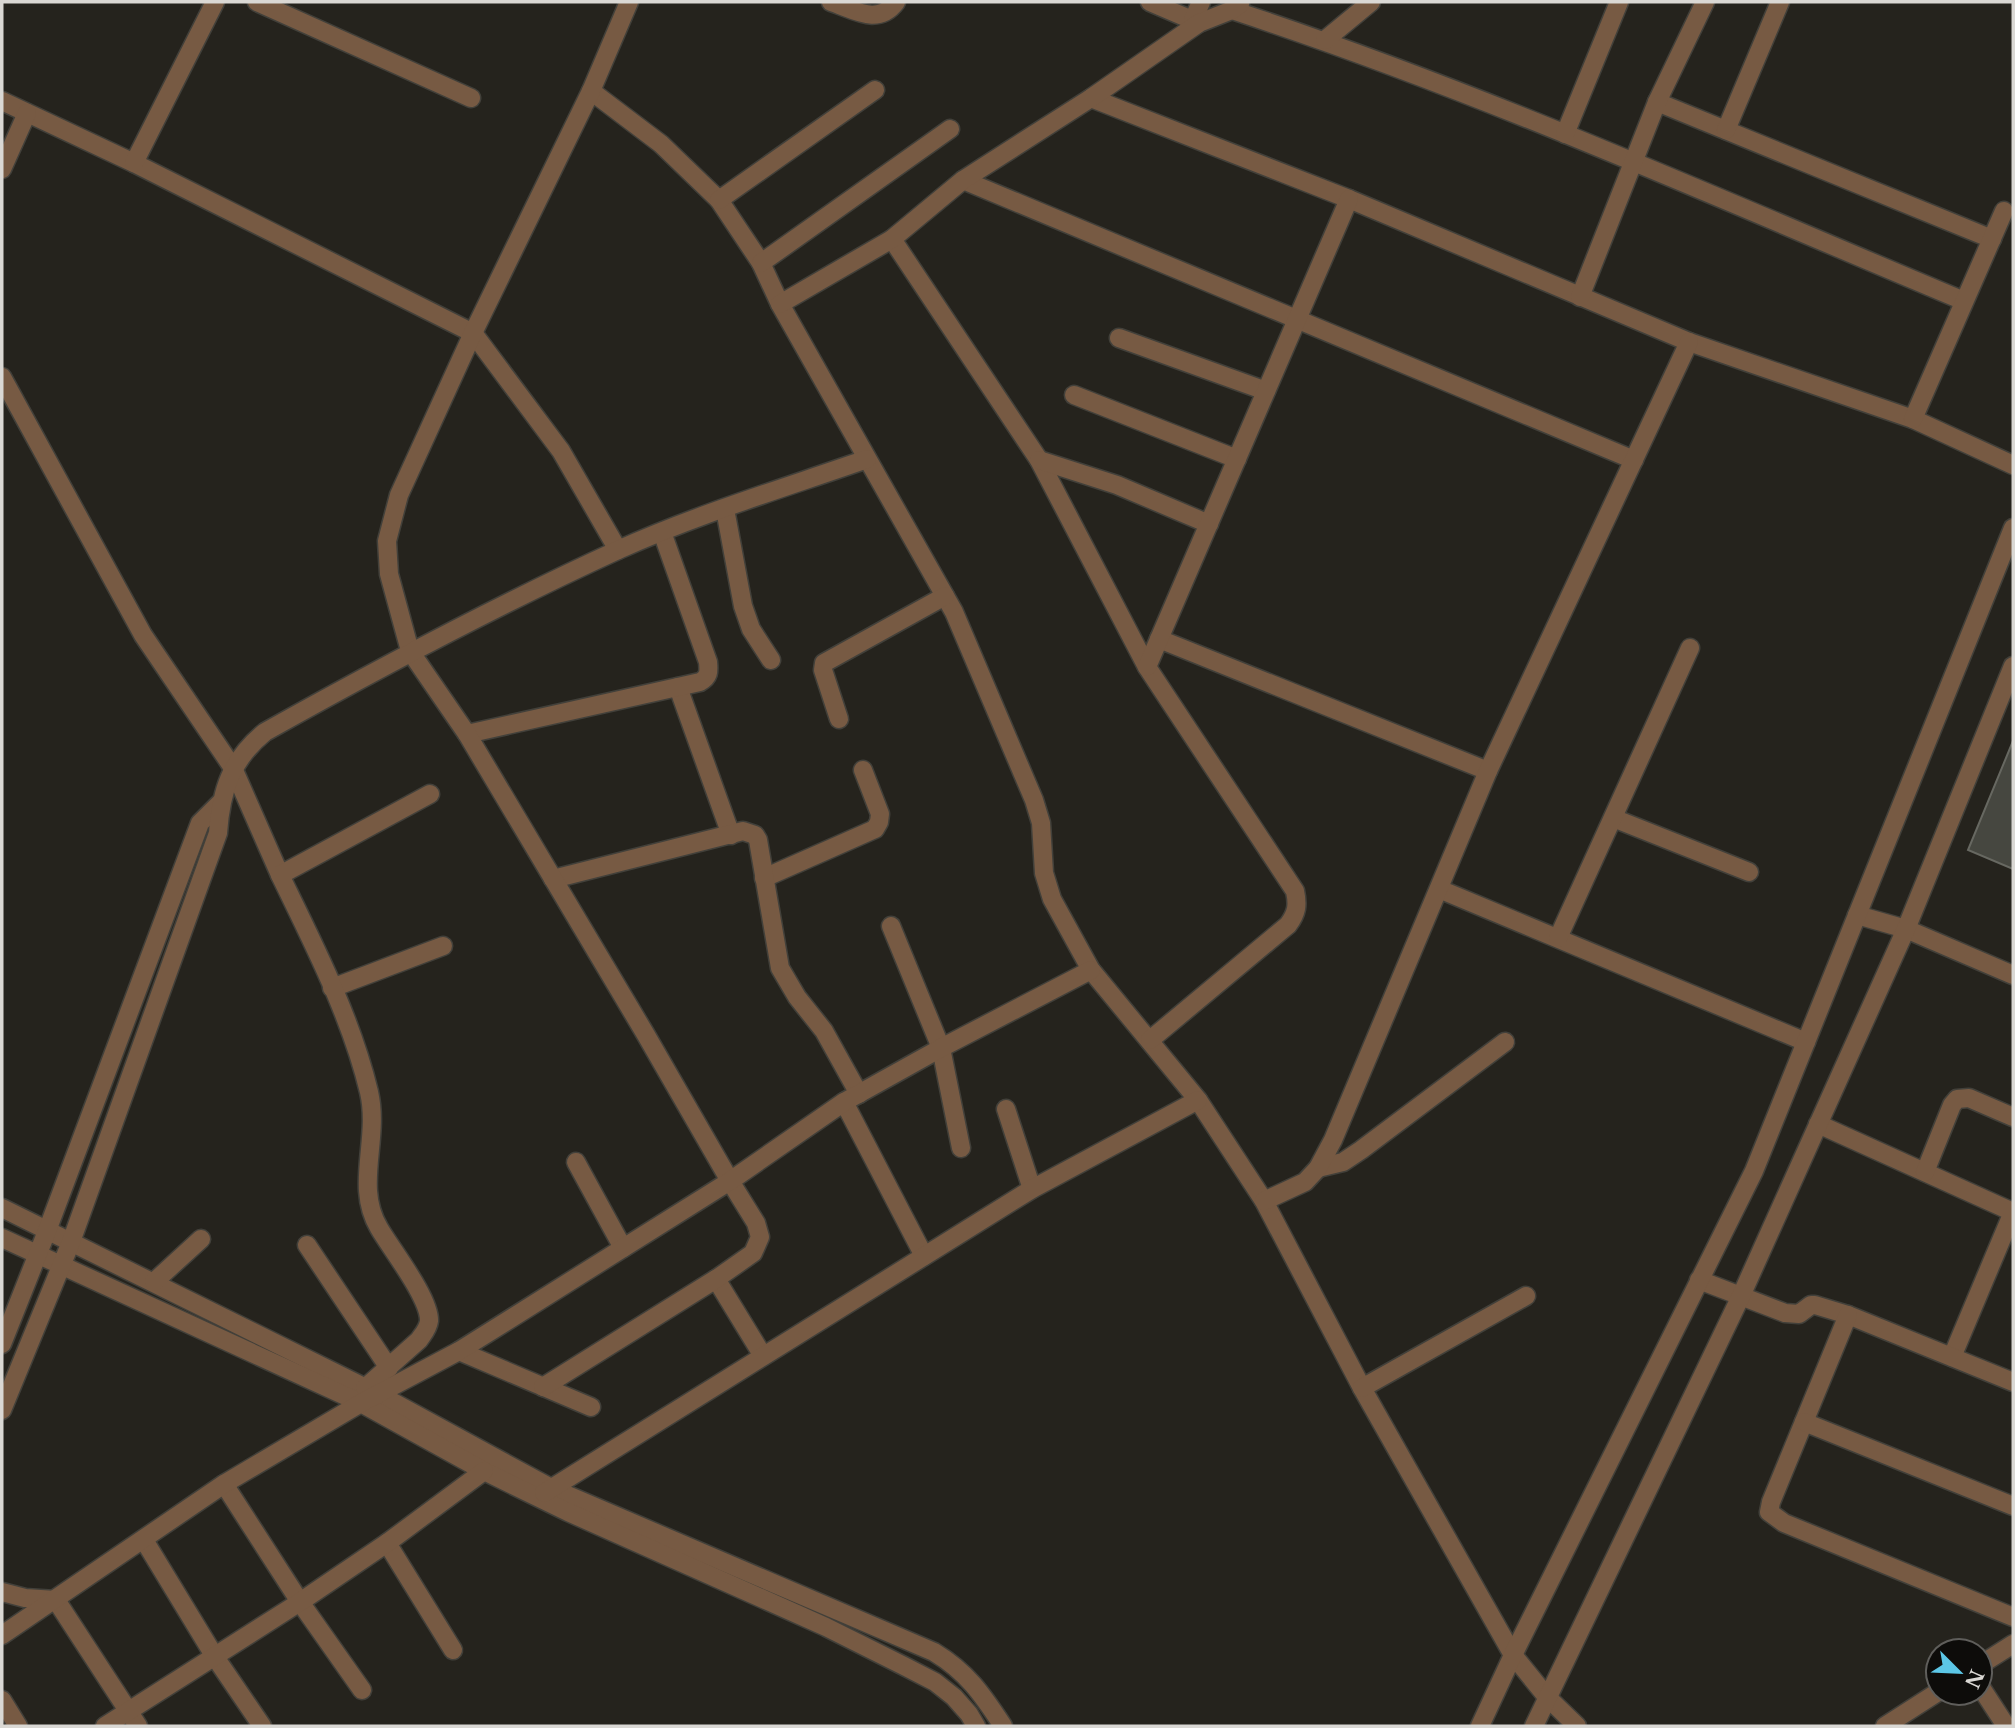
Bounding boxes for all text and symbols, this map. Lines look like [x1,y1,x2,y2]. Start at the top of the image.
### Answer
north arrow [1924,1637,1994,1707]
text: N [1960,1666,1988,1692]

